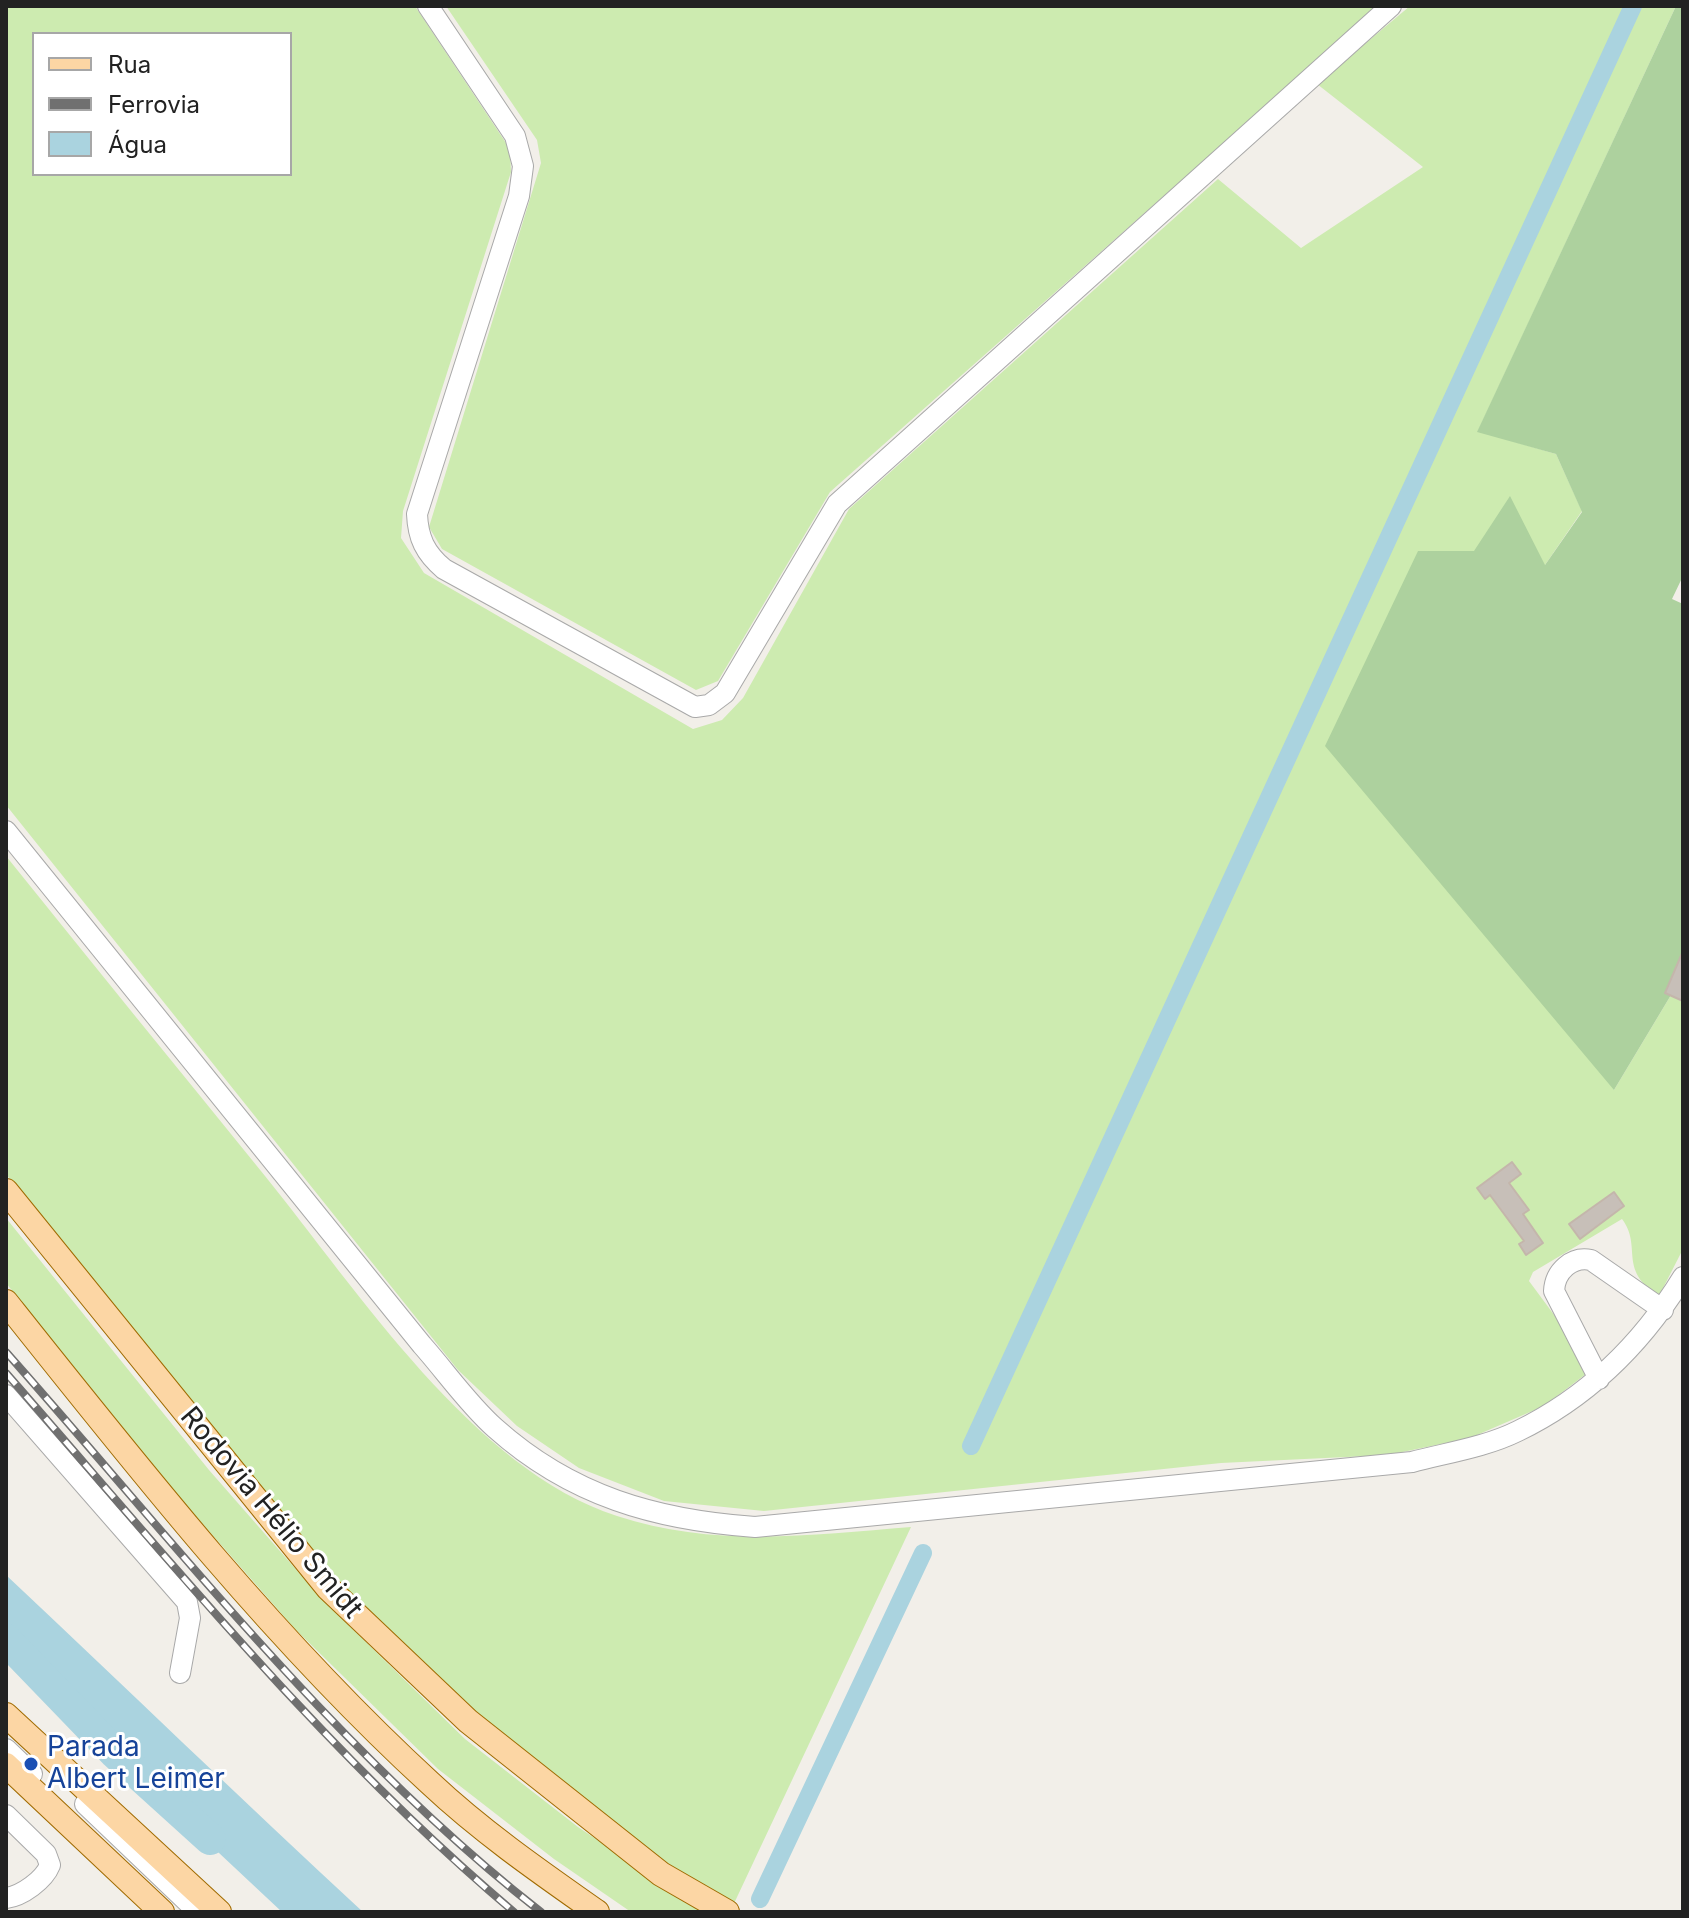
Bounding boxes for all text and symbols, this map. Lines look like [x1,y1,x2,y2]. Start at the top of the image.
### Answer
legend [32,32,292,176]
text: Rua [108,50,151,79]
text: Ferrovia [108,90,200,119]
text: Água [108,130,167,159]
street label: Rodovia Hélio Smidt [173,1401,369,1625]
place label: Parada Albert Leimer [47,1731,225,1797]
marker: Parada Albert Leimer [22,1755,40,1773]

